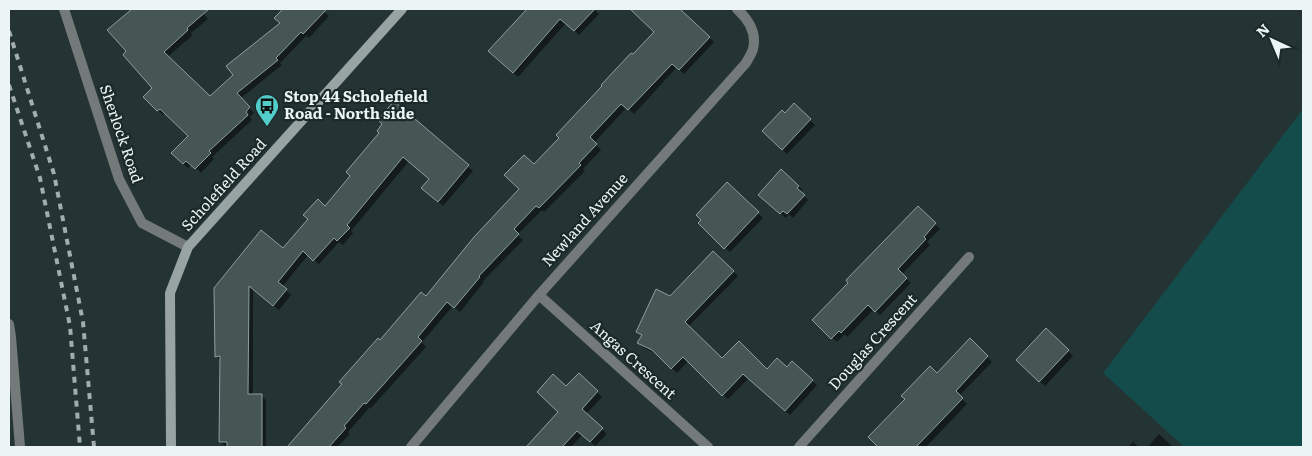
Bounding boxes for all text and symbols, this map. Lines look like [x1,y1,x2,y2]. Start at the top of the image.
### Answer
north arrow [1247,15,1297,65]
text: N [1251,18,1274,41]
street label: Sherlock Road [95,81,150,186]
place label: Stop 44 Scholefield Road - North side [284,84,428,124]
bus stop icon: Stop 44 Scholefield Road - North side [254,93,280,127]
street label: Scholefield Road [175,132,271,236]
street label: Newland Avenue [535,167,633,271]
street label: Douglas Crescent [822,288,922,394]
street label: Angas Crescent [586,314,682,404]

